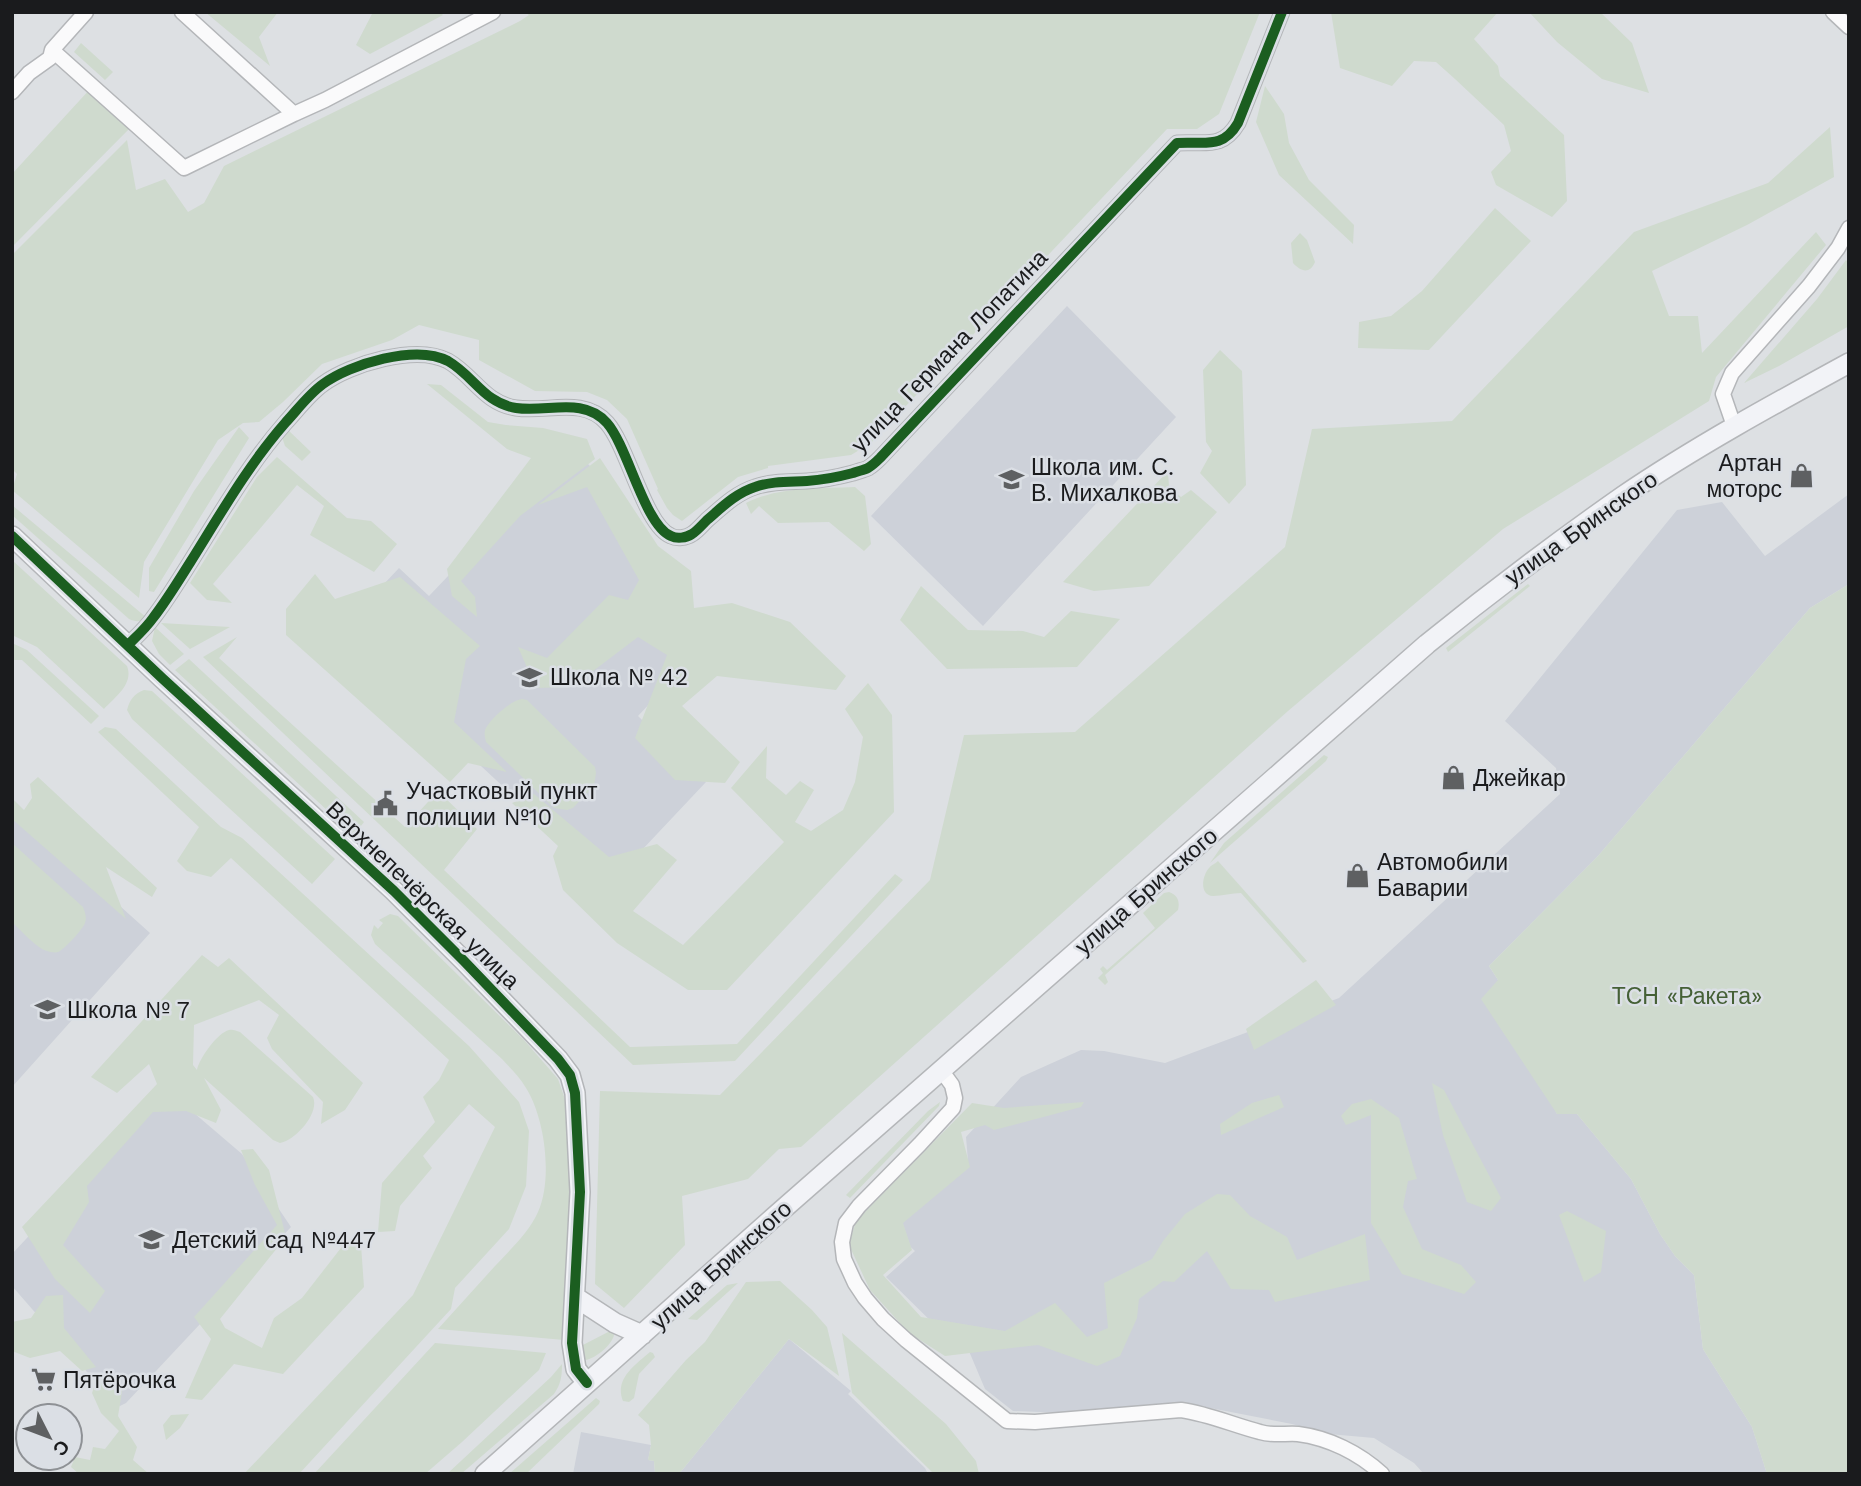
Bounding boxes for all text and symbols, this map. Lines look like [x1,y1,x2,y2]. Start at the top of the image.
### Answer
street label: улица Германа Лопатина [846,244,1053,458]
place label: Артан моторс [1707,450,1782,503]
place label: Школа им. С. В. Михалкова [1031,454,1178,507]
shop icon: Артан моторс [1788,462,1816,490]
school or university icon: Школа им. С. В. Михалкова [997,466,1025,494]
street label: улица Бринского [1500,466,1663,591]
school or university icon: Школа № 42 [516,663,544,691]
place label: Школа № 42 [550,664,688,691]
shop icon: Джейкар [1439,764,1467,792]
place label: Джейкар [1473,765,1566,792]
place label: Участковый пункт полиции №10 [406,778,598,831]
public building icon: Участковый пункт полиции №10 [372,790,400,818]
street label: Верхнепечёрская улица [320,796,525,995]
street label: улица Бринского [1070,822,1223,961]
place label: Автомобили Баварии [1377,849,1508,902]
shop icon: Автомобили Баварии [1343,861,1371,889]
park label: ТСН «Ракета» [1612,983,1762,1010]
school or university icon: Школа № 7 [33,996,61,1024]
place label: Школа № 7 [67,997,190,1024]
street label: улица Бринского [645,1195,797,1336]
school or university icon: Детский сад №447 [138,1226,166,1254]
place label: Детский сад №447 [172,1227,376,1254]
supermarket icon: Пятёрочка [29,1366,57,1394]
place label: Пятёрочка [63,1367,176,1394]
north arrow [14,1402,84,1472]
text: С [48,1435,74,1461]

